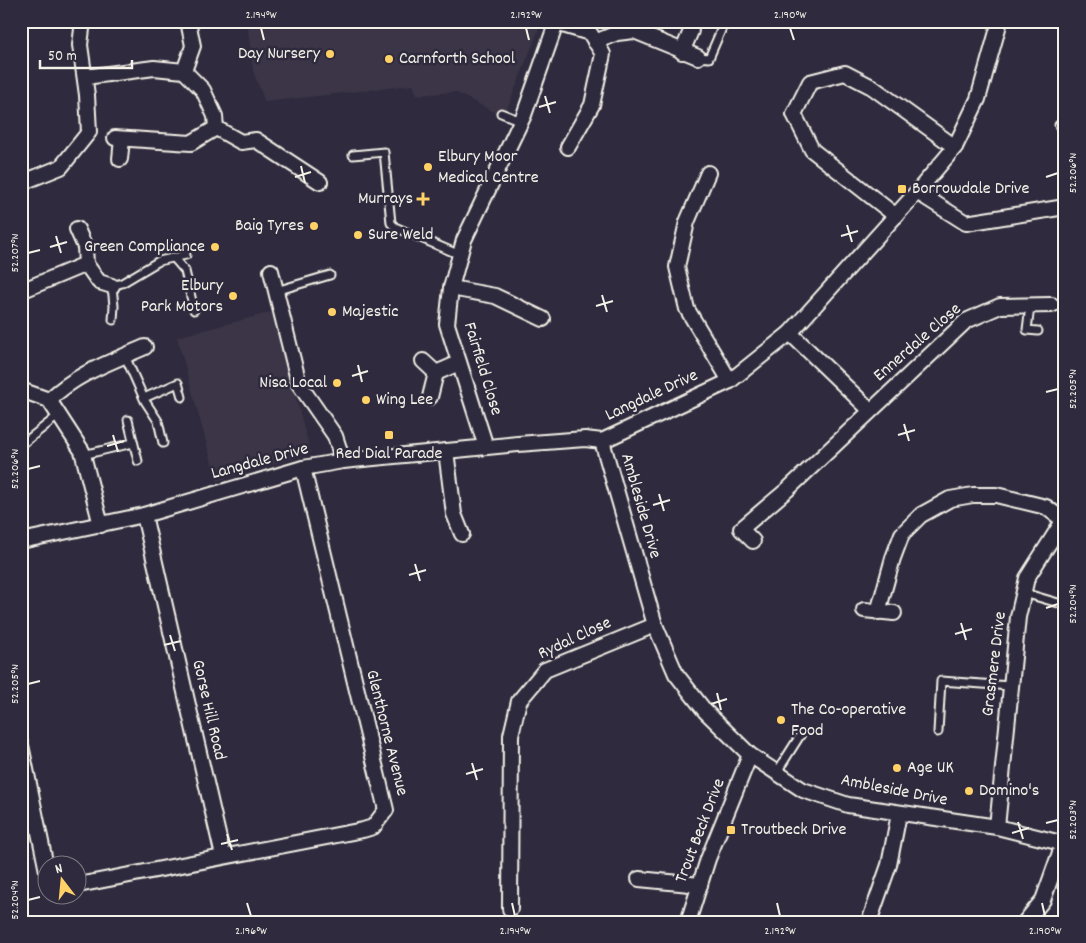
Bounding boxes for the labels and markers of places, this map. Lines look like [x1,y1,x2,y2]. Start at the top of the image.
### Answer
place label: Day Nursery [238,42,321,67]
place label: Carnforth School [399,47,516,72]
marker: Day Nursery [324,48,336,60]
marker: Carnforth School [383,53,395,65]
place label: Elbury Moor Medical Centre [438,145,539,191]
marker: Elbury Moor Medical Centre [422,161,434,173]
place label: Borrowdale Drive [912,177,1029,202]
marker: Borrowdale Drive [896,183,908,195]
place label: Murrays [358,187,413,212]
marker: Murrays [417,193,429,205]
place label: Baig Tyres [235,214,304,239]
marker: Baig Tyres [308,220,320,232]
place label: Sure Weld [368,223,433,248]
marker: Sure Weld [352,229,364,241]
place label: Green Compliance [84,235,205,260]
marker: Green Compliance [209,241,221,253]
place label: Elbury Park Motors [141,274,224,320]
marker: Elbury Park Motors [227,290,239,302]
place label: Majestic [342,300,398,325]
marker: Majestic [326,306,338,318]
place label: Nisa Local [259,371,328,396]
marker: Nisa Local [331,377,343,389]
place label: Wing Lee [376,388,433,413]
marker: Wing Lee [360,394,372,406]
marker: Red Dial Parade [383,429,395,441]
place label: Red Dial Parade [336,442,442,467]
place label: The Co-operative Food [791,698,906,744]
marker: The Co-operative Food [775,714,787,726]
place label: Age UK [907,756,954,781]
marker: Age UK [891,762,903,774]
place label: Domino's [979,779,1039,804]
marker: Domino's [963,785,975,797]
place label: Troutbeck Drive [741,818,847,843]
marker: Troutbeck Drive [725,824,737,836]

